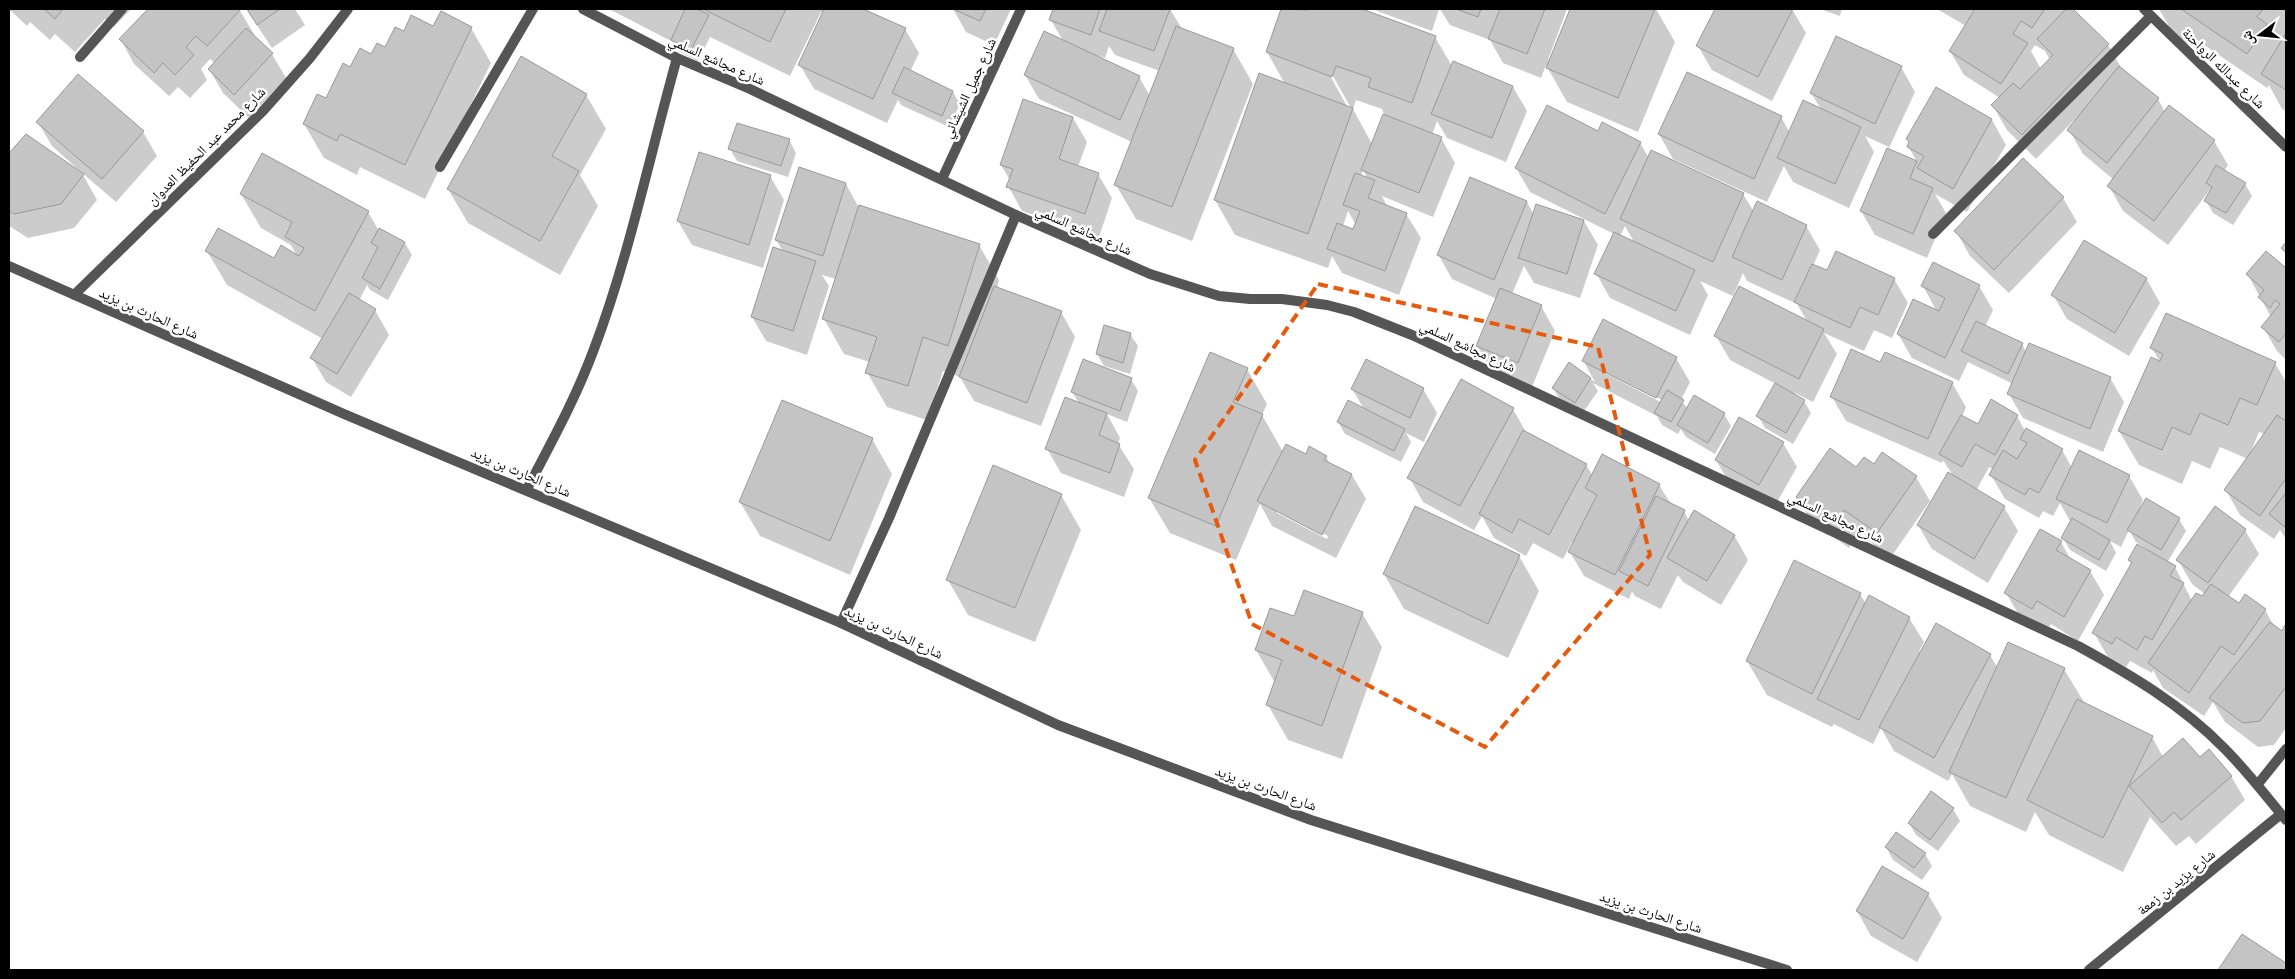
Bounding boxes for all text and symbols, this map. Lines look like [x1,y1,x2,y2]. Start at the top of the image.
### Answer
north arrow [2235,10,2285,60]
street label: شارع عبدالله الرواحنة [2179,24,2269,112]
street label: شارع مجاشع السلمي [665,32,767,92]
street label: شارع جميل الشيشاني [939,35,1002,142]
street label: شارع محمد عبد الحفيظ العدوان [144,84,270,210]
street label: شارع مجاشع السلمي [1032,202,1134,262]
street label: شارع الحارث بن يزيد [96,284,201,344]
street label: شارع مجاشع السلمي [1416,317,1518,378]
street label: شارع الحارث بن يزيد [468,444,573,502]
street label: شارع مجاشع السلمي [1784,488,1886,549]
street label: شارع الحارث بن يزيد [841,602,946,664]
street label: شارع الحارث بن يزيد [1212,762,1319,816]
street label: شارع يزيد بن زمعة [2134,846,2219,920]
street label: شارع الحارث بن يزيد [1597,888,1704,938]

